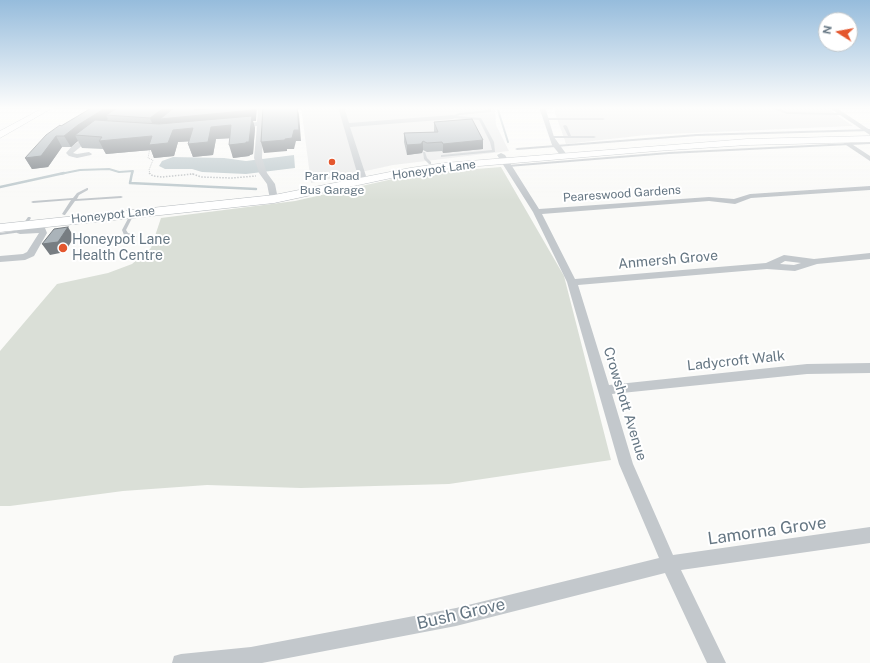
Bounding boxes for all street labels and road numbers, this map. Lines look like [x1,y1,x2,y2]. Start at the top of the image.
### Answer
street label: Honeypot Lane [391,157,477,183]
street label: Peareswood Gardens [563,183,681,205]
street label: Honeypot Lane [70,203,156,227]
street label: Anmersh Grove [617,247,719,273]
street label: Crowshott Avenue [600,345,650,463]
street label: Ladycroft Walk [686,348,786,374]
street label: Lamorna Grove [706,513,828,549]
street label: Bush Grove [415,594,507,634]

